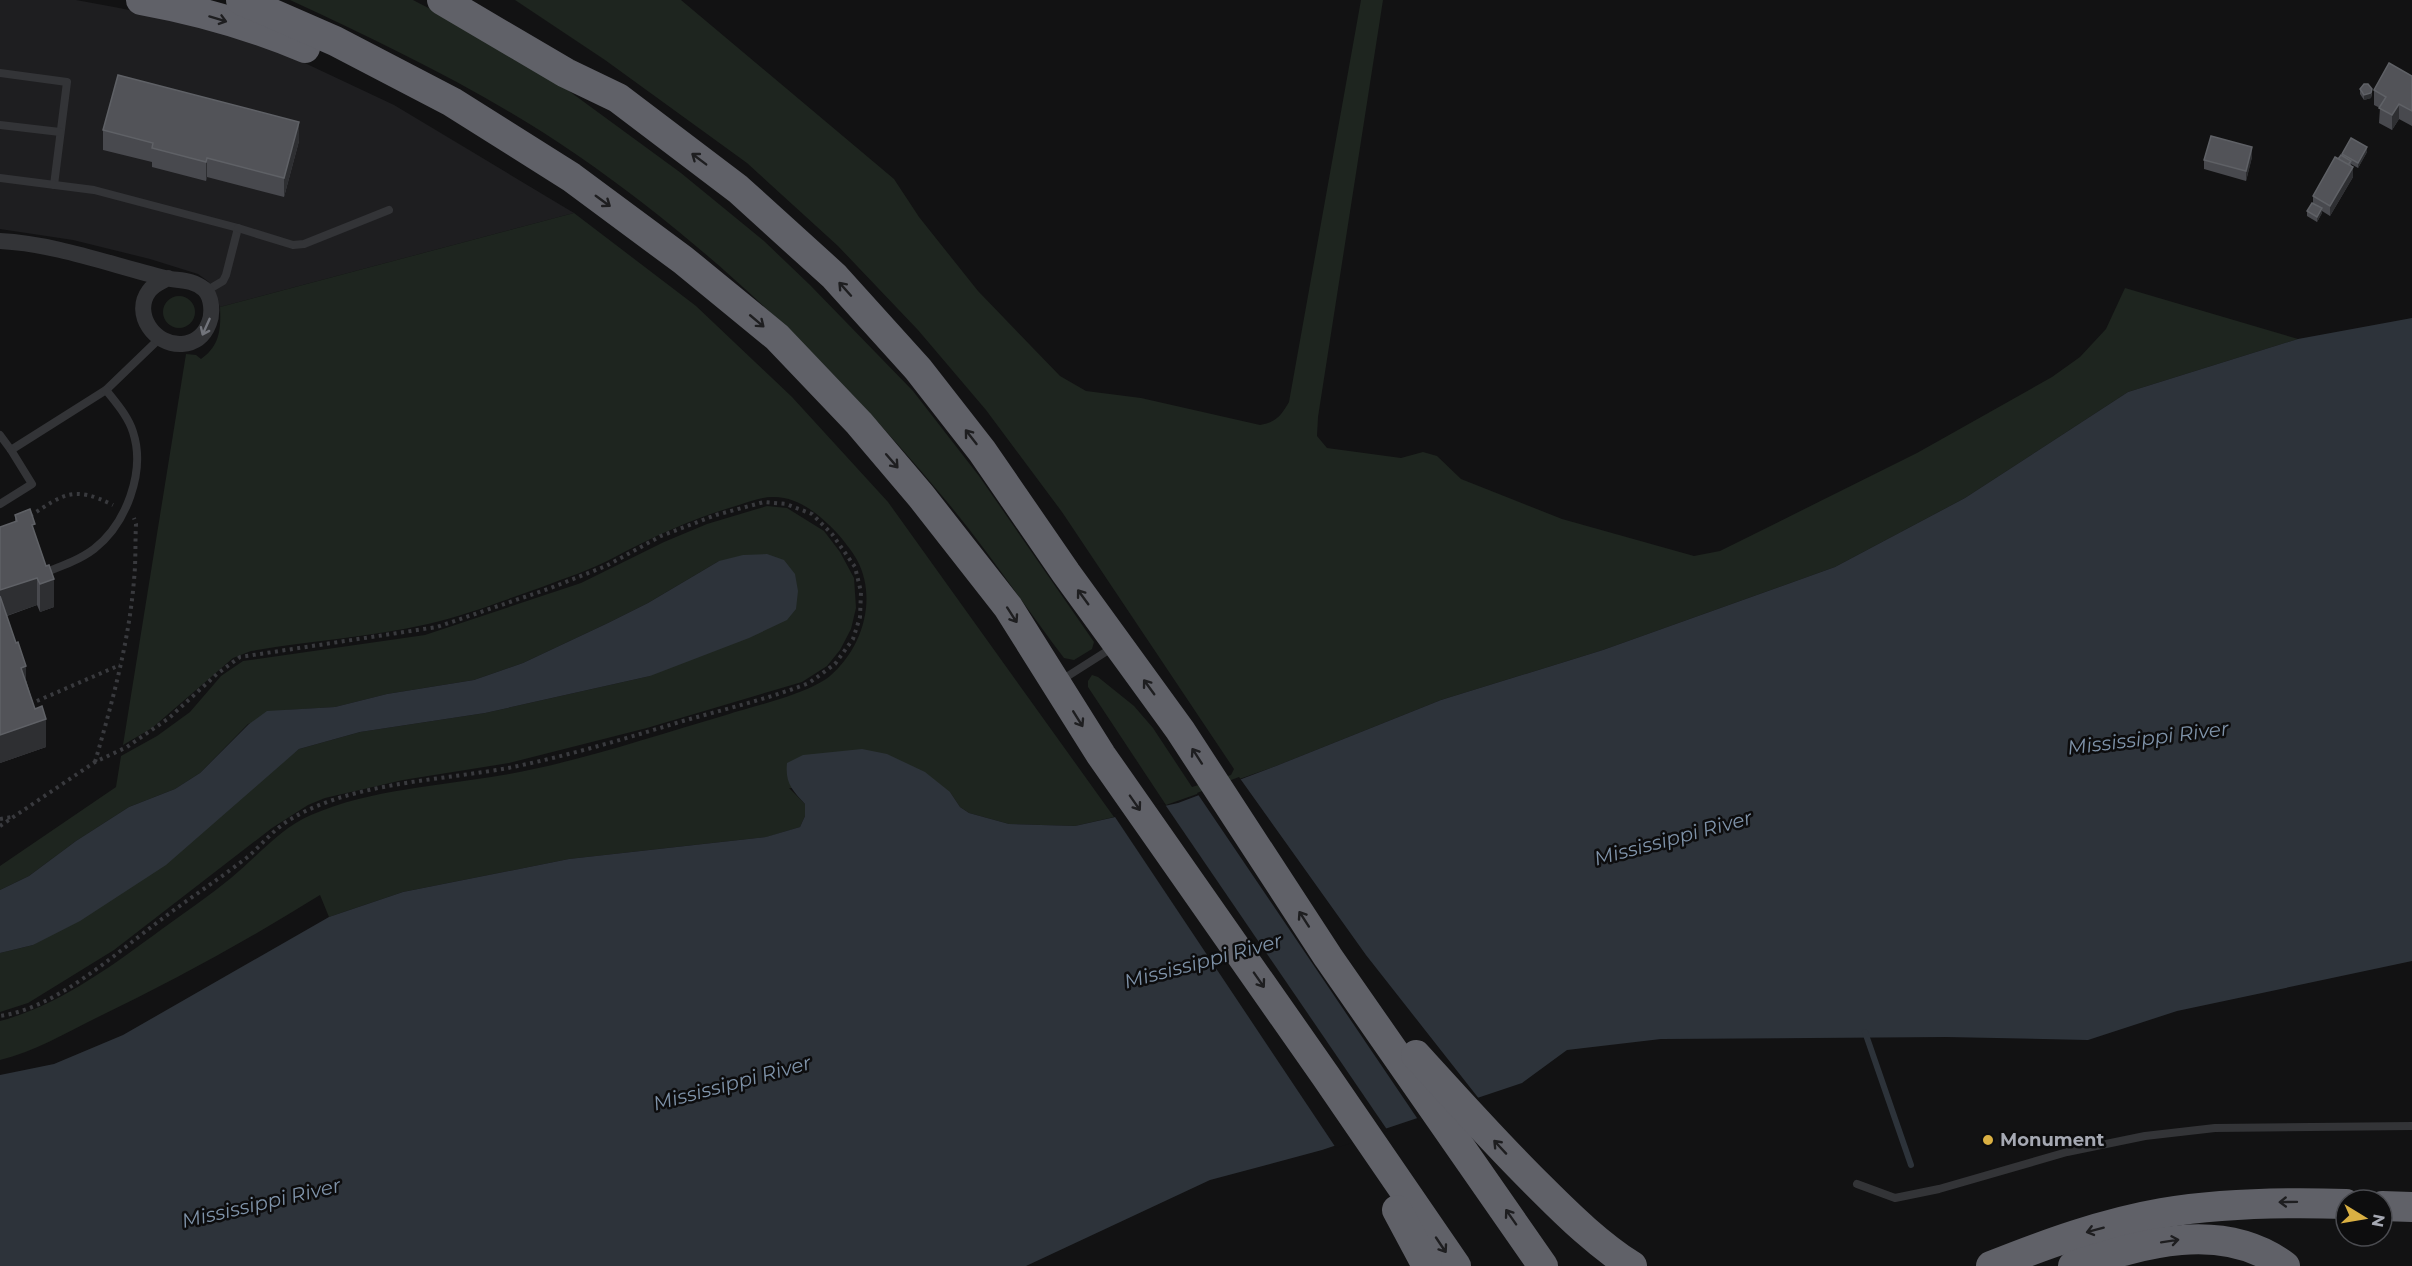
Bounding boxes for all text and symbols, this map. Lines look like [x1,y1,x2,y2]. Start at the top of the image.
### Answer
one-way arrow [208,14,227,25]
one-way arrow [691,153,707,166]
one-way arrow [595,195,611,207]
one-way arrow [838,281,852,296]
one-way arrow [749,314,765,327]
one-way arrow [200,317,211,335]
one-way arrow [965,429,978,445]
one-way arrow [885,453,899,468]
one-way arrow [1077,589,1089,605]
one-way arrow [1007,606,1019,623]
one-way arrow [1143,680,1155,696]
one-way arrow [1072,711,1085,728]
water label: Mississippi River [2066,716,2231,760]
one-way arrow [1191,748,1203,765]
one-way arrow [1129,795,1141,811]
water label: Mississippi River [1591,805,1756,871]
one-way arrow [1298,911,1310,928]
water label: Mississippi River [1121,928,1286,994]
one-way arrow [1253,972,1265,988]
water label: Mississippi River [650,1050,815,1116]
place label: Monument [2000,1129,2105,1151]
marker: Monument [1981,1133,1995,1147]
one-way arrow [1493,1139,1507,1154]
water label: Mississippi River [179,1173,344,1233]
north arrow [2334,1188,2394,1248]
one-way arrow [2278,1197,2298,1208]
one-way arrow [1505,1210,1517,1226]
text: N [2368,1213,2389,1229]
one-way arrow [2086,1225,2105,1237]
one-way arrow [1435,1236,1447,1253]
one-way arrow [2160,1236,2179,1247]

